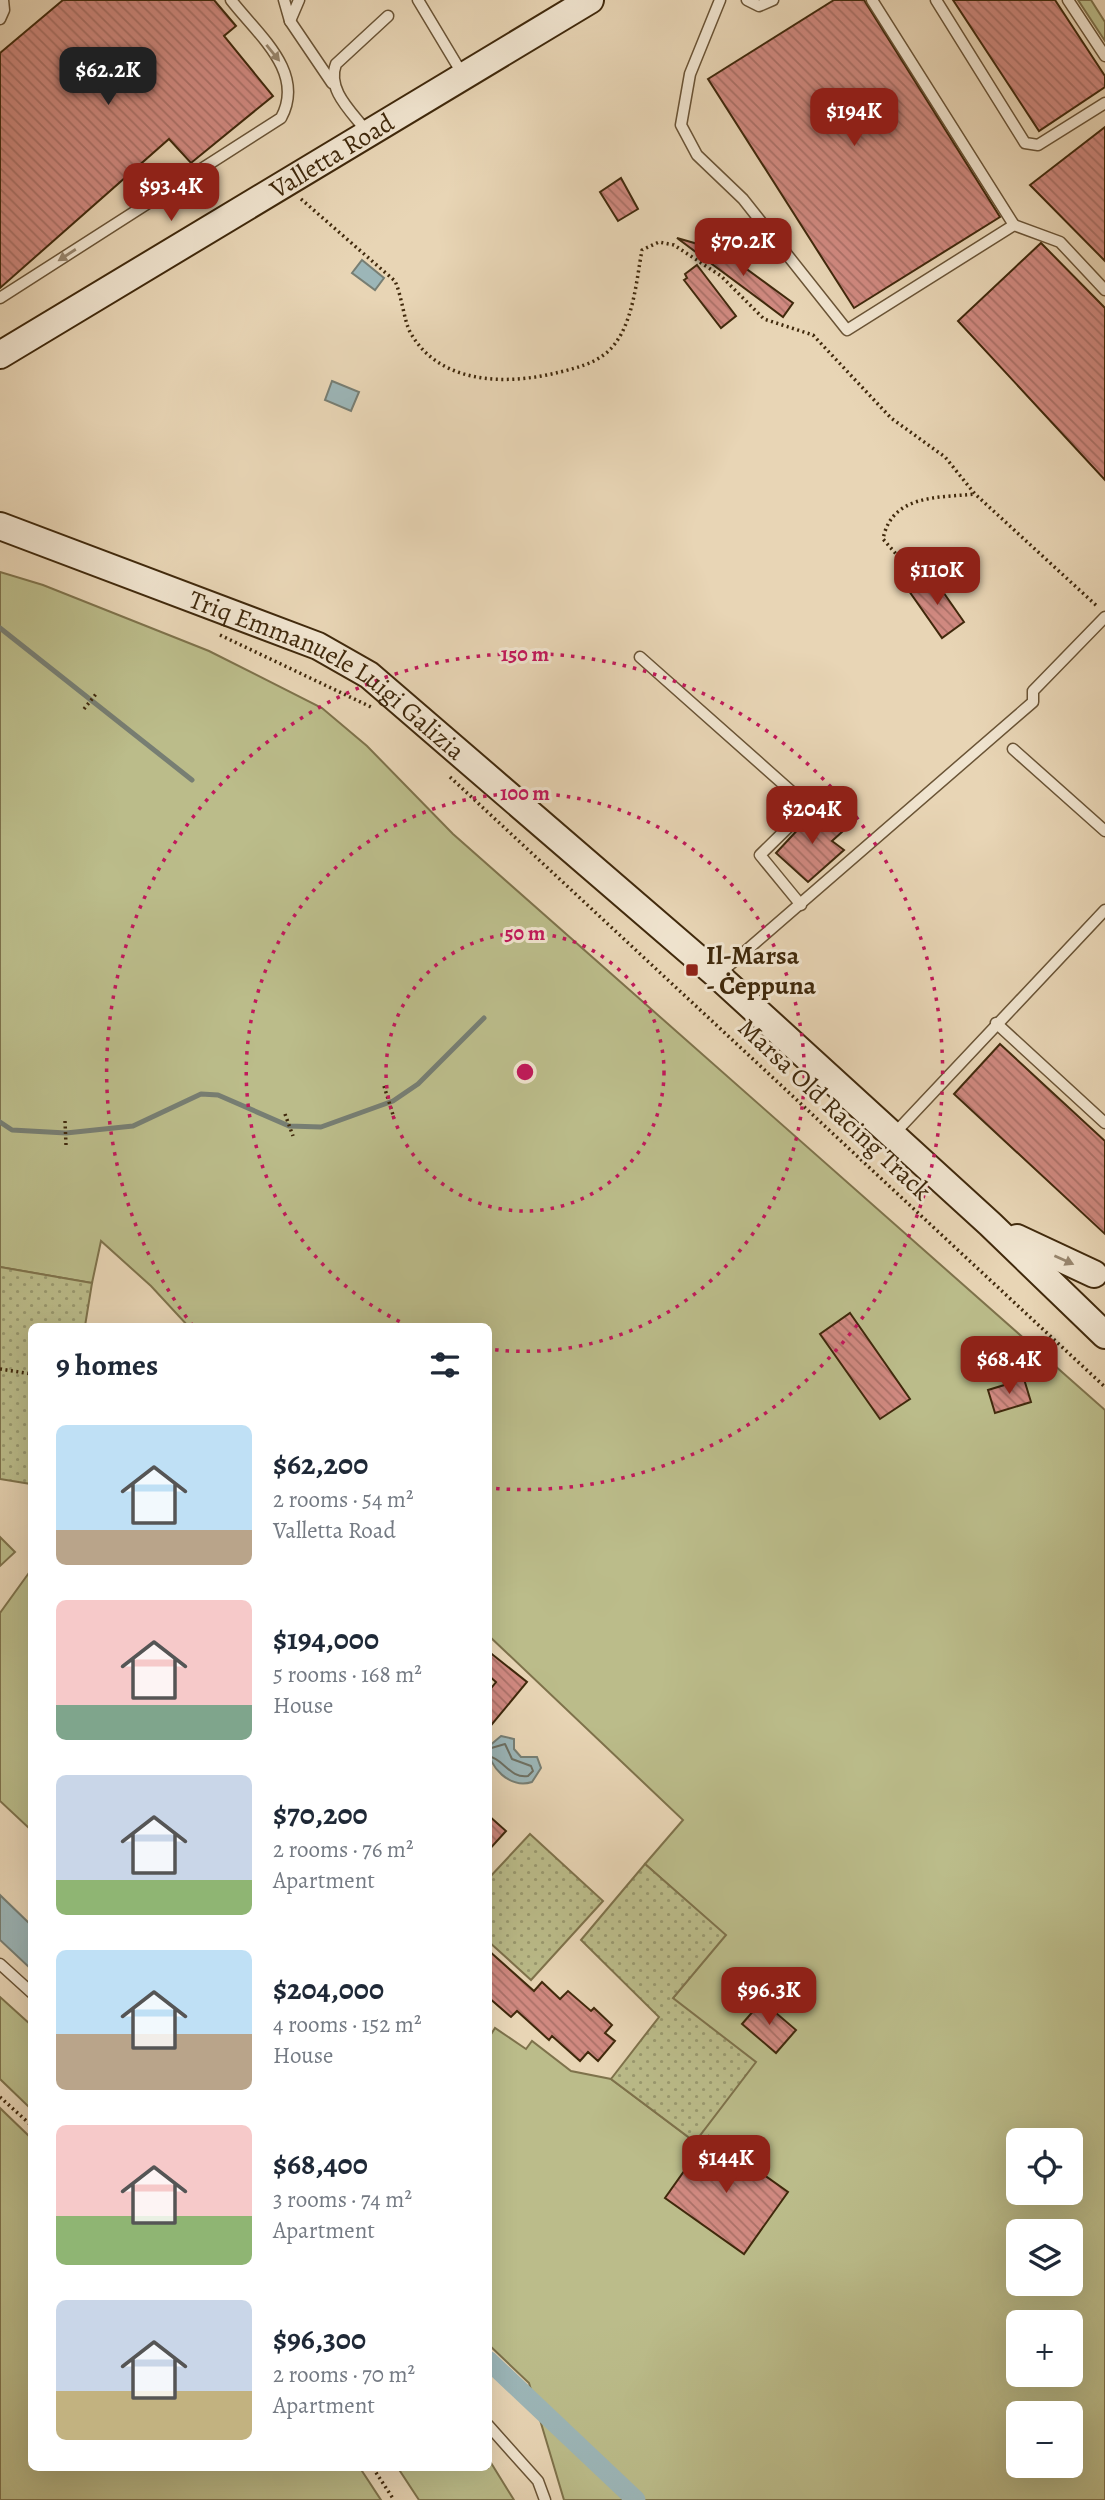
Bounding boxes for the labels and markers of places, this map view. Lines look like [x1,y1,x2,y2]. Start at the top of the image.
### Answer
pin: $62.2K [51,48,165,107]
pin: $194K [805,88,903,148]
pin: $93.4K [114,164,228,223]
pin: $70.2K [686,218,800,278]
pin: $110K [888,548,986,607]
pin: $204K [763,786,861,846]
place label: Il-Marsa - Ċeppuna [706,938,817,1003]
marker: Il-Marsa - Ċeppuna [684,962,700,978]
centre of rings [513,1060,537,1084]
pin: $68.4K [952,1336,1066,1396]
pin: $96.3K [712,1968,826,2027]
pin: $144K [677,2136,775,2195]

